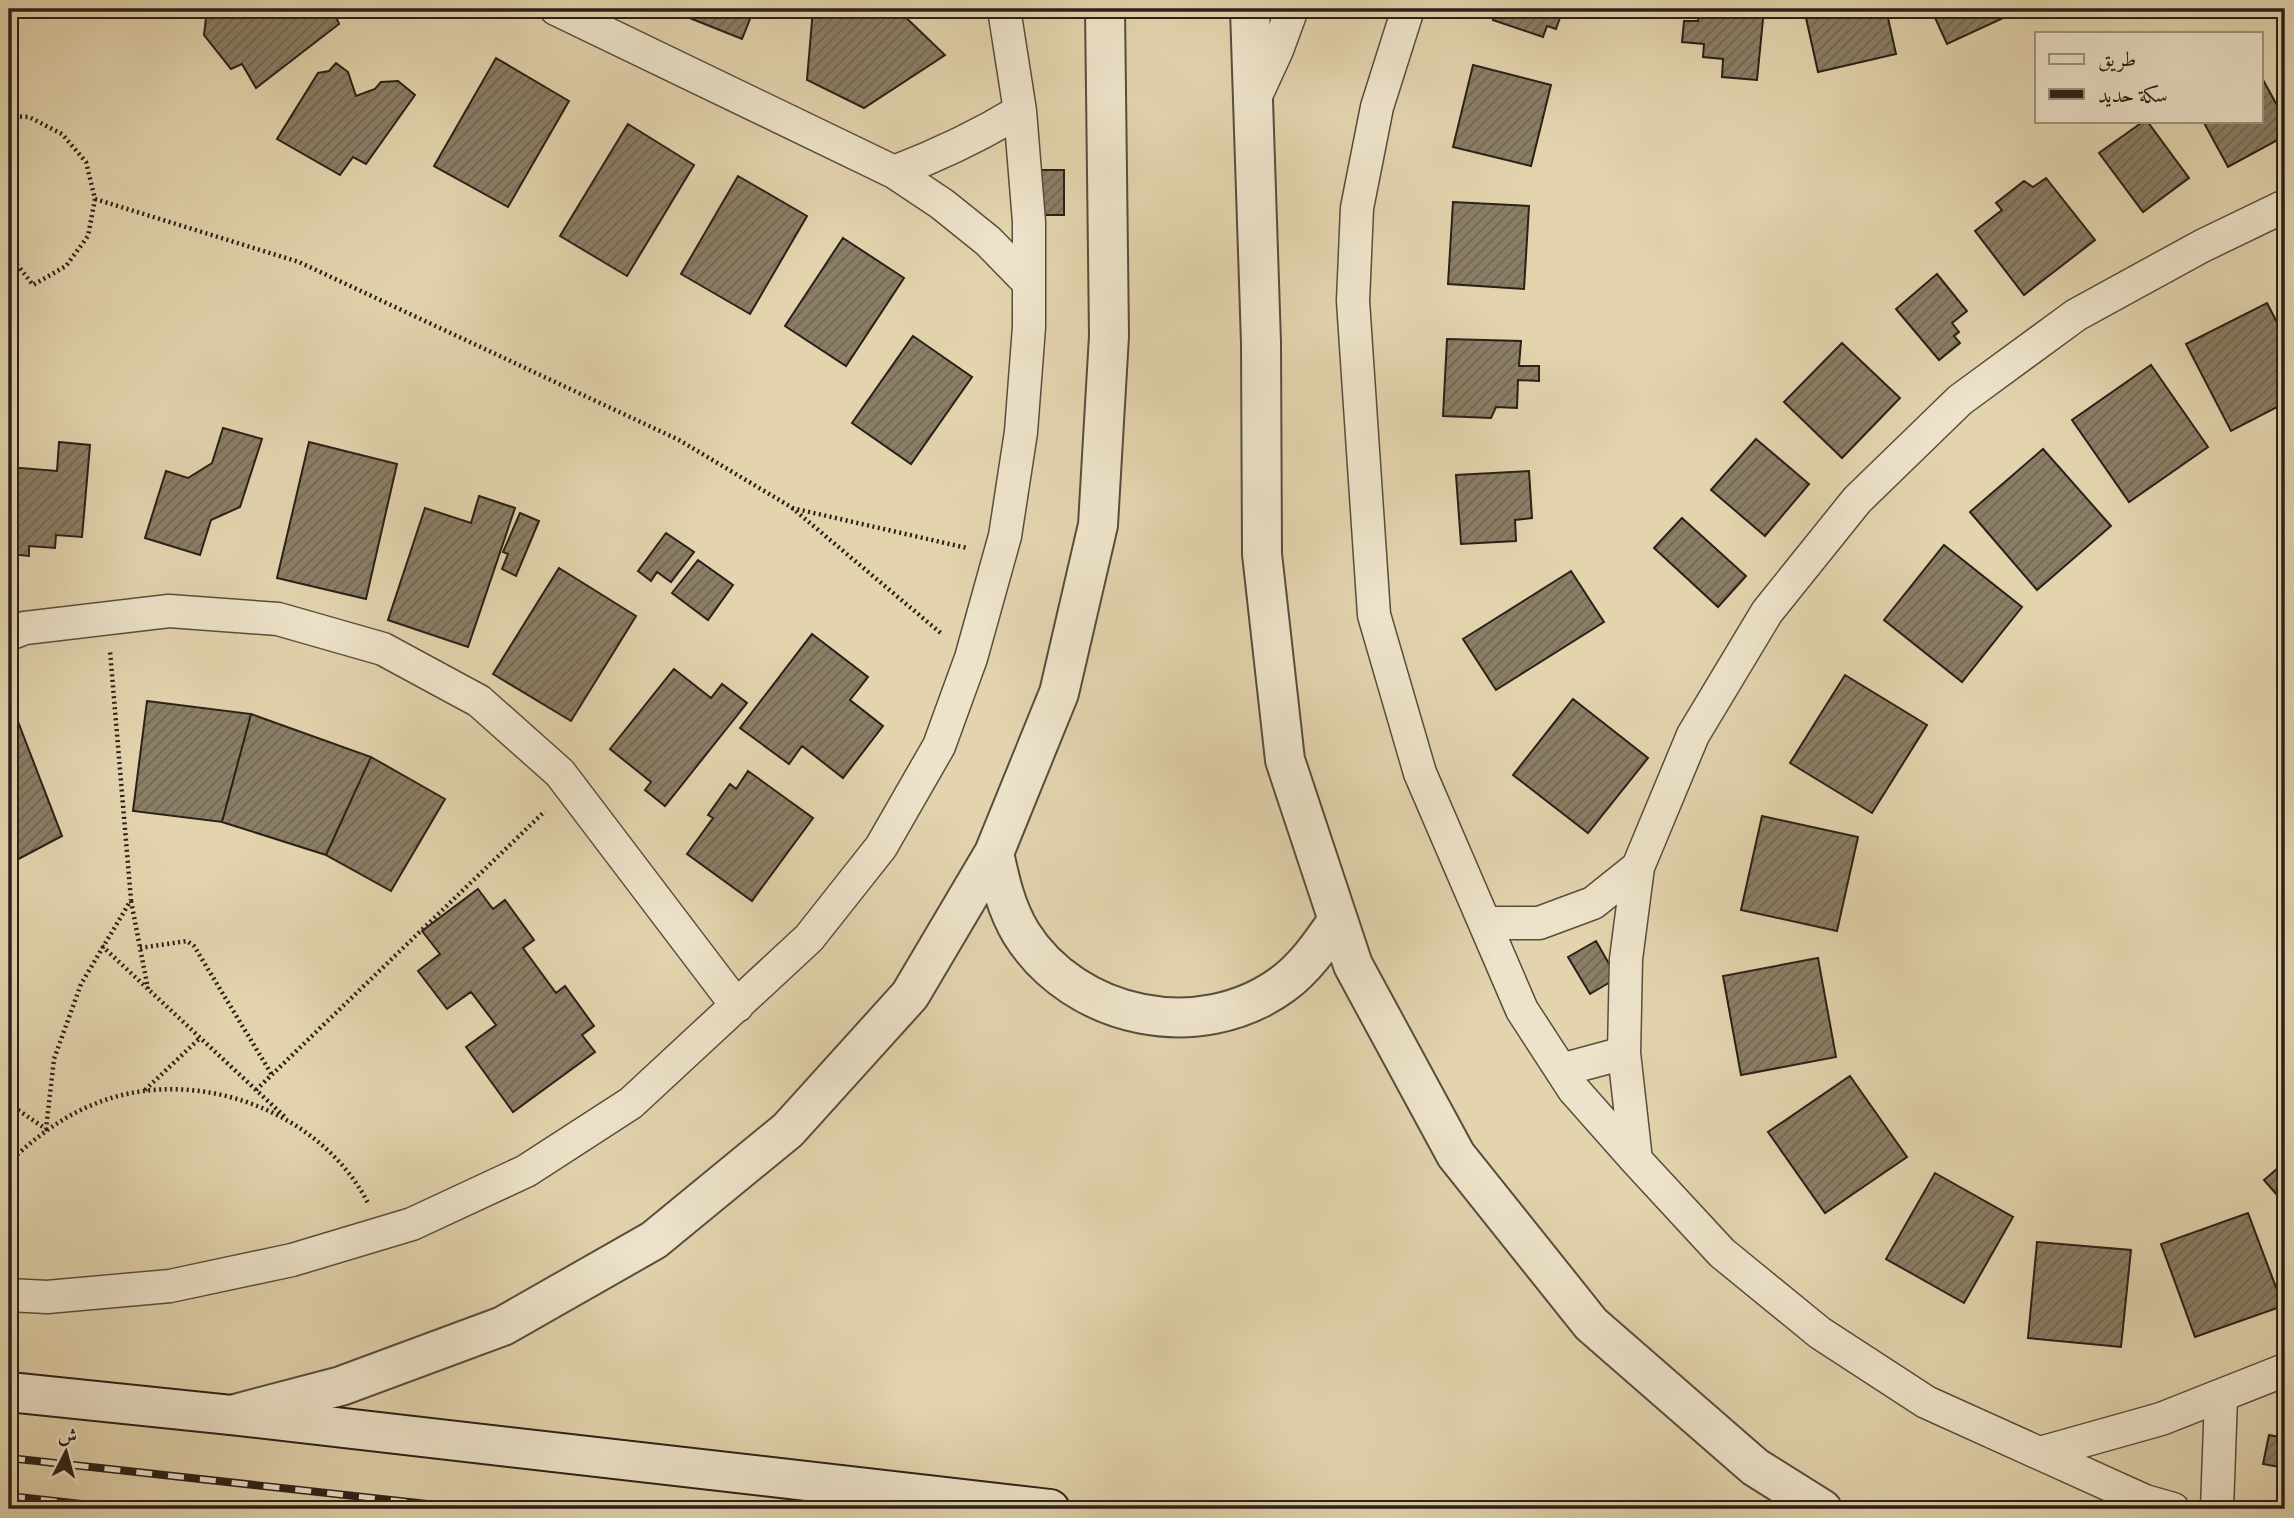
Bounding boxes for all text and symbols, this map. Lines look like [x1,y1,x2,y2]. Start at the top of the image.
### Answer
legend [2035,32,2262,122]
text: طريق [2098,43,2136,74]
text: سكة حديد [2098,79,2168,110]
north arrow [32,1416,102,1486]
text: ش [57,1420,79,1450]

